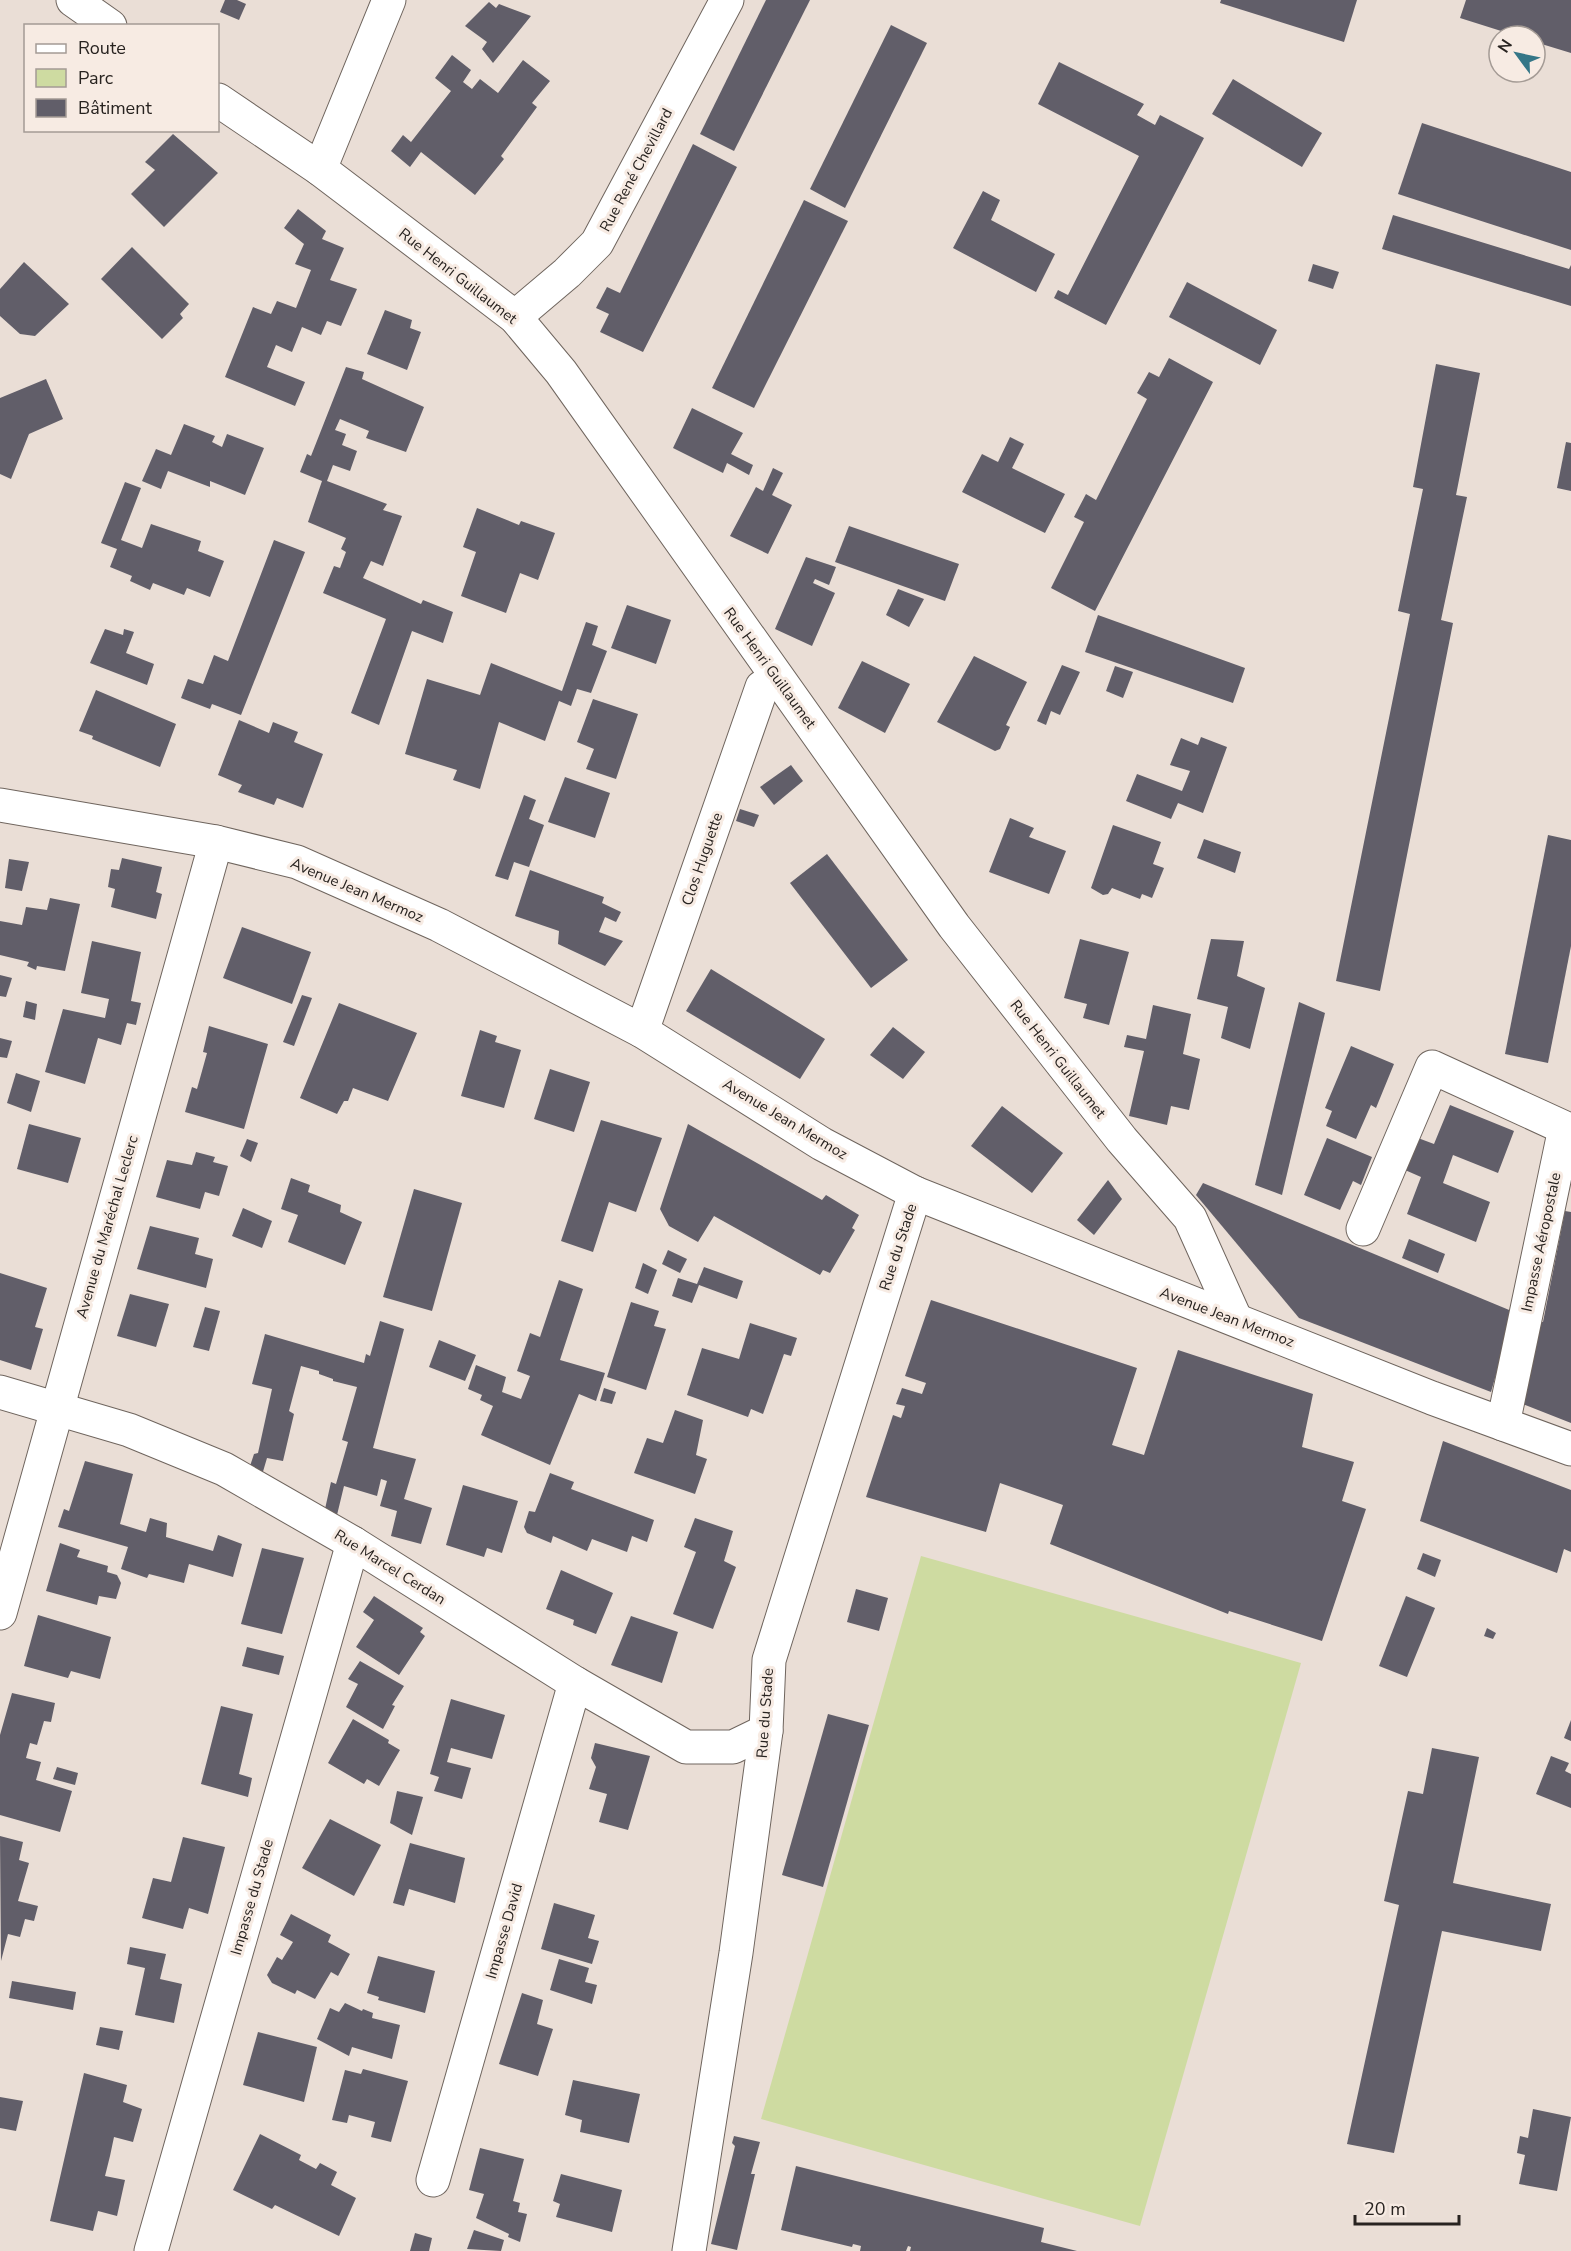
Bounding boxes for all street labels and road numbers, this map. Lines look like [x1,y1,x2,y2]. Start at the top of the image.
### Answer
street label: Rue René Chevillard [595,105,677,235]
street label: Rue Henri Guillaumet [395,223,522,329]
street label: Rue Henri Guillaumet [719,603,821,733]
street label: Clos Huguette [677,810,727,908]
street label: Avenue Jean Mermoz [288,853,426,927]
street label: Rue Henri Guillaumet [1005,996,1111,1123]
street label: Avenue Jean Mermoz [719,1074,851,1164]
street label: Avenue du Maréchal Leclerc [71,1133,143,1321]
street label: Impasse Aéropostale [1516,1171,1566,1313]
street label: Rue du Stade [875,1201,921,1293]
street label: Avenue Jean Mermoz [1157,1282,1297,1352]
street label: Rue Marcel Cerdan [331,1525,449,1609]
street label: Rue du Stade [752,1667,778,1759]
street label: Impasse du Stade [226,1837,278,1957]
street label: Impasse David [481,1881,527,1981]

